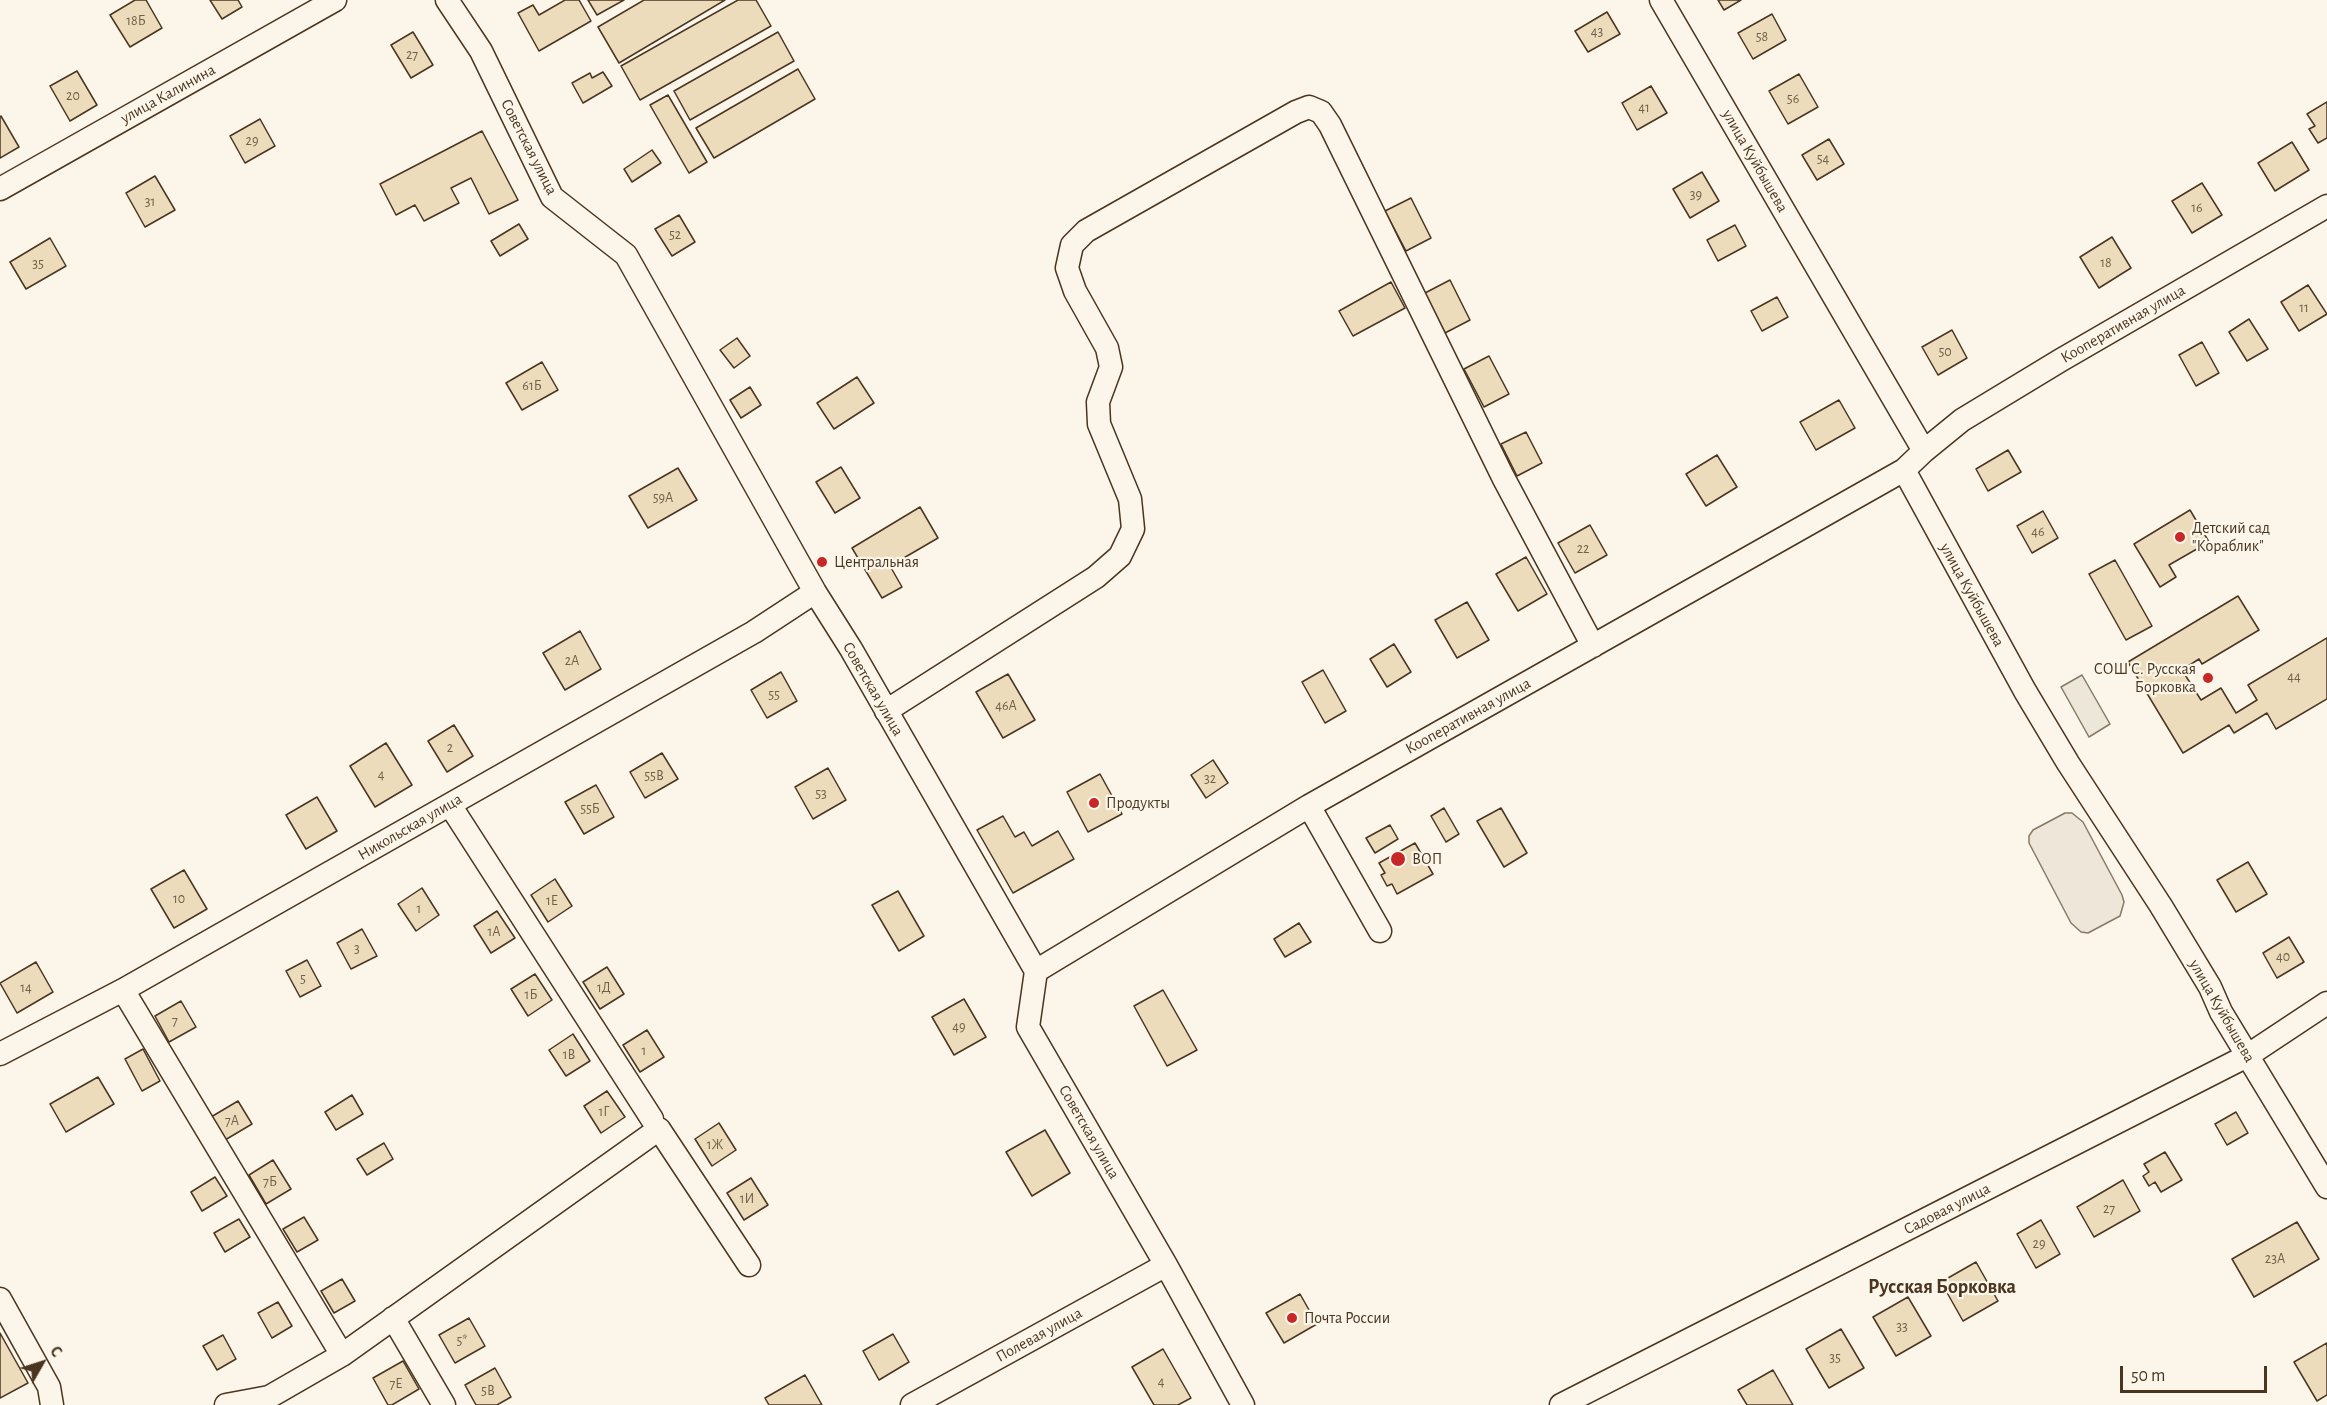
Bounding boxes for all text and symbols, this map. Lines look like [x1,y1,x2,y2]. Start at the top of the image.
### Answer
house number: 18Б [126,13,146,29]
house number: 43 [1591,24,1603,40]
house number: 58 [1756,29,1768,45]
house number: 27 [406,47,418,63]
street label: улица Калинина [117,60,219,128]
house number: 20 [66,88,80,104]
house number: 56 [1787,91,1799,107]
street label: Советская улица [497,96,561,198]
house number: 41 [1638,100,1650,116]
street label: улица Куйбышева [1718,106,1792,216]
house number: 29 [246,133,258,149]
house number: 54 [1817,151,1829,167]
house number: 39 [1690,187,1702,203]
house number: 31 [145,194,155,210]
house number: 16 [2191,200,2203,216]
house number: 52 [669,227,681,243]
house number: 18 [2100,255,2112,271]
house number: 35 [32,256,44,272]
street label: Кооперативная улица [2057,281,2189,367]
house number: 11 [2299,300,2309,316]
house number: 50 [1938,344,1952,360]
house number: 61Б [522,378,542,394]
house number: 59А [653,490,673,506]
place label: Детский сад "Кораблик" [2192,518,2270,556]
house number: 46 [2031,524,2045,540]
marker: Детский сад "Кораблик" [2173,530,2187,544]
street label: улица Куйбышева [1936,540,2008,650]
house number: 22 [1577,541,1589,557]
place label: Центральная [834,552,919,572]
marker: Центральная [815,555,829,569]
street label: Советская улица [838,639,908,739]
house number: 2А [565,653,579,669]
place label: СОШ С. Русская Борковка [2094,659,2196,697]
house number: 44 [2287,669,2301,685]
marker: СОШ С. Русская Борковка [2201,671,2215,685]
street label: Кооперативная улица [1402,674,1534,758]
house number: 55 [768,687,780,703]
house number: 46А [995,698,1017,714]
house number: 2 [447,740,453,756]
house number: 4 [378,767,384,783]
house number: 55В [644,768,664,784]
house number: 32 [1204,771,1216,787]
house number: 53 [815,786,827,802]
street label: Никольская улица [355,789,465,865]
place label: Продукты [1106,793,1170,813]
marker: Продукты [1087,796,1101,810]
house number: 55Б [580,801,600,817]
place label: ВОП [1412,849,1442,869]
marker: ВОП [1389,850,1407,868]
house number: 10 [173,891,185,907]
house number: 1Е [546,893,558,909]
house number: 1 [417,901,421,917]
house number: 1А [487,924,501,940]
house number: 3 [354,941,360,957]
house number: 40 [2276,949,2290,965]
street label: улица Куйбышева [2185,956,2259,1066]
house number: 5 [300,971,306,987]
house number: 14 [20,980,32,996]
house number: 1Д [597,980,611,996]
house number: 1Б [525,987,537,1003]
house number: 7 [172,1013,178,1029]
house number: 49 [952,1019,966,1035]
house number: 1 [642,1043,646,1059]
house number: 1В [563,1047,575,1063]
street label: Советская улица [1054,1082,1124,1182]
house number: 1Г [598,1104,610,1120]
house number: 7А [225,1113,239,1129]
house number: 1Ж [707,1137,723,1153]
house number: 7Б [263,1174,277,1190]
street label: Садовая улица [1900,1179,1994,1239]
house number: 1И [740,1191,754,1207]
house number: 27 [2103,1201,2115,1217]
house number: 29 [2033,1236,2045,1252]
house number: 23А [2265,1251,2285,1267]
district label: Русская Борковка [1868,1275,2016,1299]
street label: Полевая улица [993,1303,1085,1367]
place label: Почта России [1304,1308,1390,1328]
marker: Почта России [1285,1311,1299,1325]
house number: 33 [1896,1319,1908,1335]
north arrow [12,1333,72,1393]
house number: 5* [456,1333,468,1349]
text: С [47,1343,65,1360]
house number: 35 [1829,1350,1841,1366]
scale bar [2123,1354,2270,1392]
text: 50 m [2131,1367,2165,1385]
house number: 4 [1158,1374,1164,1390]
house number: 7Е [389,1376,403,1392]
house number: 5В [481,1383,495,1399]

